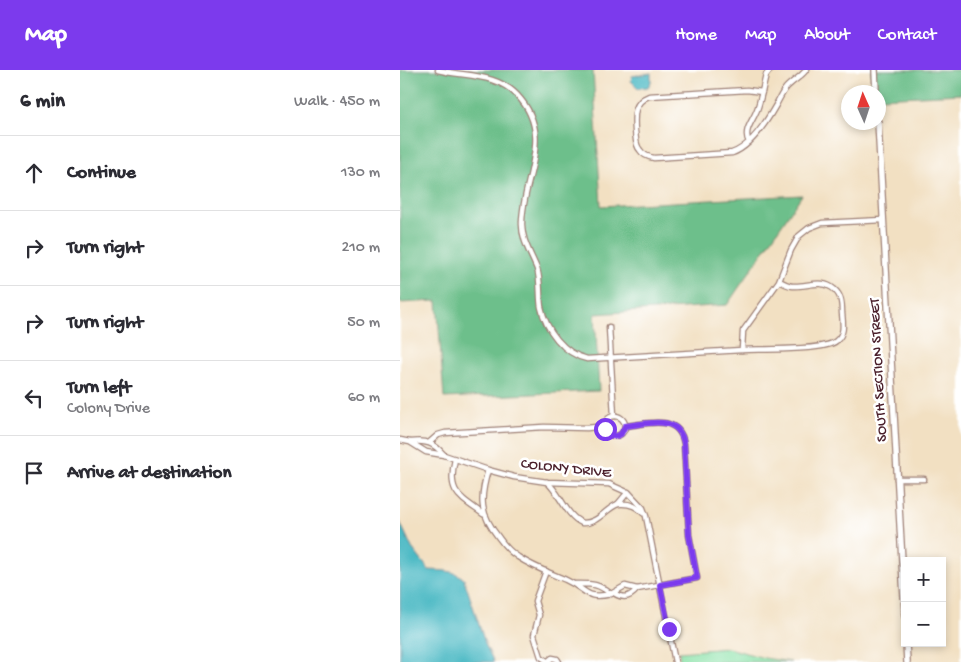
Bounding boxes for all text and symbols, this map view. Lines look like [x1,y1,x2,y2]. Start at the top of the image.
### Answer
text: Map [25,21,67,50]
text: Home [675,25,717,46]
text: Map [745,25,776,46]
text: About [804,25,850,46]
text: Contact [878,25,936,46]
north arrow [841,85,886,130]
text: 6 min [20,90,65,115]
text: Walk · 450 m [294,93,380,112]
icon: ahead [20,159,48,187]
text: Continue [67,162,136,185]
text: 130 m [341,164,380,183]
icon: right [20,234,48,262]
text: Turn right [67,237,143,260]
text: 210 m [341,239,380,258]
street label: SOUTH SECTION STREET [866,297,892,442]
icon: right [20,309,48,337]
text: Turn right [67,312,143,335]
text: 50 m [347,314,380,333]
text: Turn left [67,377,131,400]
icon: left [20,384,48,412]
text: 60 m [348,389,380,408]
text: Colony Drive [67,400,150,419]
route start [594,418,617,441]
street label: COLONY DRIVE [520,455,613,483]
icon: arrive [20,459,48,487]
text: Arrive at destination [67,462,231,485]
map controls [901,557,946,647]
button: + [901,557,946,602]
button: − [901,602,946,647]
route end [658,618,681,641]

